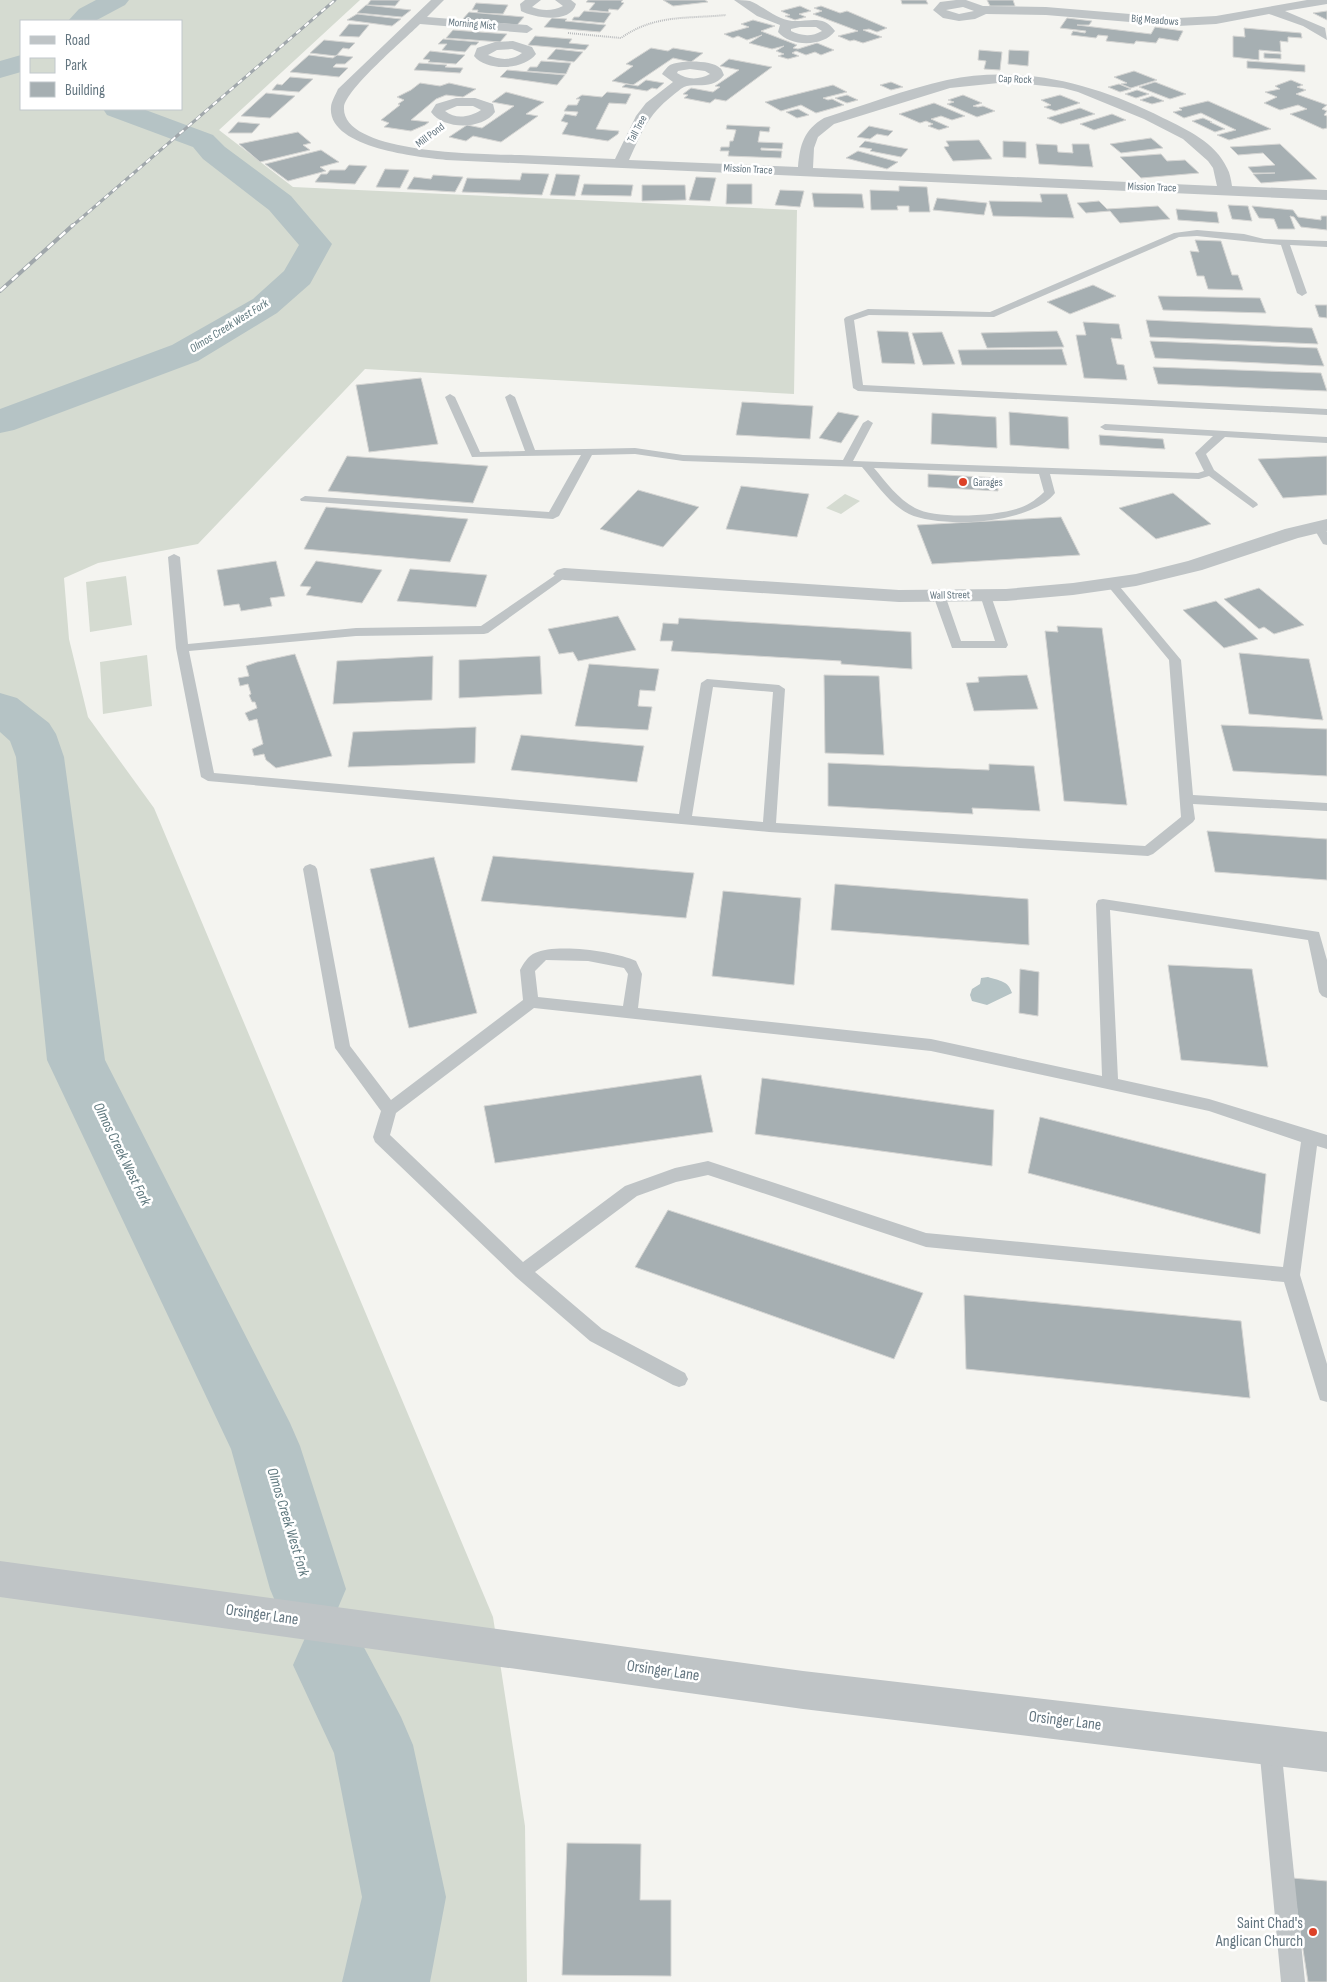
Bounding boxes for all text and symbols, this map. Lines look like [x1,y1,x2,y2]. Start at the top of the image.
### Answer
street label: Big Meadows [1131,12,1179,28]
street label: Morning Mist [448,15,497,33]
legend [20,20,182,110]
text: Road [65,31,90,50]
text: Park [65,56,87,75]
street label: Cap Rock [998,72,1033,86]
text: Building [65,81,105,100]
street label: Tall Tree [624,113,650,145]
street label: Mill Pond [413,120,447,150]
street label: Mission Trace [723,161,773,177]
street label: Mission Trace [1127,180,1177,194]
water label: Olmos Creek West Fork [187,296,272,356]
marker: Garages [957,476,969,488]
place label: Garages [973,476,1003,489]
street label: Wall Street [930,588,971,602]
water label: Olmos Creek West Fork [89,1099,155,1209]
water label: Olmos Creek West Fork [262,1465,314,1579]
street label: Orsinger Lane [225,1601,299,1629]
street label: Orsinger Lane [626,1657,700,1685]
street label: Orsinger Lane [1028,1707,1102,1735]
place label: Saint Chad's Anglican Church [1215,1914,1303,1951]
marker: Saint Chad's Anglican Church [1307,1926,1319,1938]

